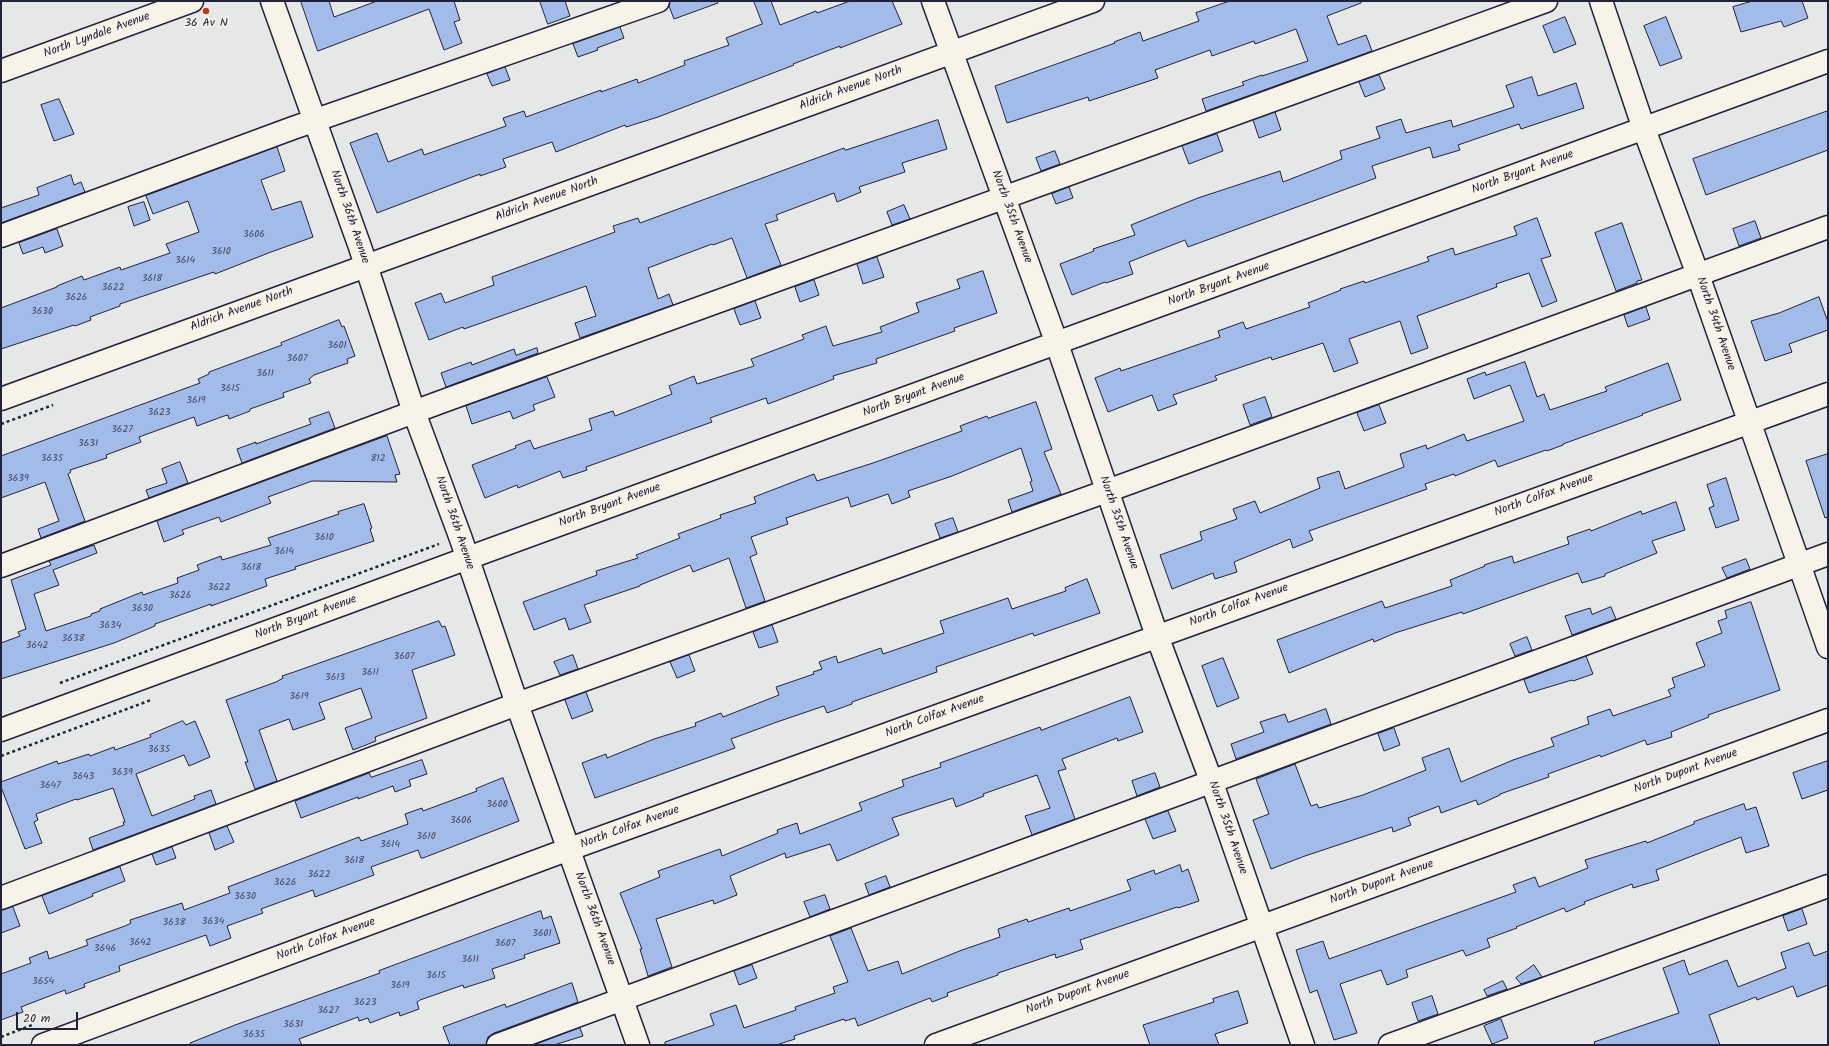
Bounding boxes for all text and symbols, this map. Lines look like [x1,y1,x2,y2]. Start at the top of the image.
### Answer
marker: 36 Av N [201,6,211,16]
street label: North Lyndale Avenue [42,10,152,62]
place label: 36 Av N [184,17,228,31]
street label: Aldrich Avenue North [798,64,904,114]
street label: North Bryant Avenue [1470,148,1576,198]
street label: North 36th Avenue [326,168,372,266]
street label: North 35th Avenue [987,169,1035,265]
street label: Aldrich Avenue North [494,175,600,225]
house number: 3606 [243,229,265,241]
house number: 3610 [211,246,231,258]
house number: 3614 [175,255,195,267]
street label: North Bryant Avenue [1166,260,1272,310]
house number: 3618 [142,273,162,285]
street label: North 34th Avenue [1692,275,1738,373]
house number: 3622 [102,282,124,294]
street label: Aldrich Avenue North [189,285,295,335]
house number: 3626 [65,292,87,304]
house number: 3630 [31,306,53,318]
house number: 3601 [327,340,347,352]
house number: 3607 [287,353,307,365]
house number: 3611 [256,368,274,380]
street label: North Bryant Avenue [861,371,967,421]
house number: 3615 [220,383,240,395]
house number: 3619 [186,395,206,407]
house number: 3623 [148,407,170,419]
house number: 3627 [111,424,133,436]
house number: 3631 [78,438,98,450]
house number: 3635 [41,453,63,465]
house number: 812 [371,453,385,465]
street label: North Colfax Avenue [1492,471,1596,521]
house number: 3639 [7,473,29,485]
street label: North 36th Avenue [431,474,477,572]
street label: North 35th Avenue [1095,474,1141,572]
street label: North Bryant Avenue [557,481,663,531]
house number: 3610 [314,532,334,544]
house number: 3614 [274,546,294,558]
house number: 3618 [241,562,261,574]
street label: North Colfax Avenue [1187,581,1291,631]
house number: 3622 [208,582,230,594]
house number: 3626 [169,590,191,602]
street label: North Bryant Avenue [253,593,359,643]
house number: 3630 [131,603,153,615]
house number: 3634 [99,620,121,632]
house number: 3638 [62,633,84,645]
house number: 3642 [26,640,48,652]
house number: 3607 [394,651,414,663]
house number: 3611 [361,667,379,679]
house number: 3613 [325,672,345,684]
house number: 3619 [289,691,309,703]
street label: North Colfax Avenue [883,692,987,742]
house number: 3635 [148,744,170,756]
street label: North Dupont Avenue [1632,747,1740,797]
house number: 3639 [111,767,133,779]
house number: 3643 [72,771,94,783]
street label: North 35th Avenue [1204,779,1250,877]
house number: 3647 [39,780,61,792]
house number: 3600 [486,799,508,811]
street label: North Colfax Avenue [578,803,682,853]
house number: 3606 [450,815,472,827]
house number: 3610 [416,831,436,843]
house number: 3614 [380,839,400,851]
house number: 3618 [344,855,364,867]
street label: North Dupont Avenue [1328,858,1436,908]
house number: 3622 [308,869,330,881]
street label: North 36th Avenue [570,870,618,968]
house number: 3626 [274,877,296,889]
house number: 3630 [234,891,256,903]
street label: North Colfax Avenue [274,915,378,965]
house number: 3634 [202,916,224,928]
house number: 3638 [163,917,185,929]
house number: 3601 [532,928,552,940]
house number: 3642 [129,937,151,949]
house number: 3607 [495,938,515,950]
house number: 3646 [94,943,116,955]
house number: 3611 [461,954,479,966]
street label: North Dupont Avenue [1024,968,1132,1018]
house number: 3615 [426,970,446,982]
house number: 3654 [32,976,54,988]
house number: 3619 [390,980,410,992]
house number: 3623 [354,997,376,1009]
scale bar [18,1004,80,1030]
house number: 3627 [317,1005,339,1017]
text: 20 m [23,1009,50,1028]
house number: 3631 [283,1019,303,1031]
house number: 3635 [243,1029,265,1041]

